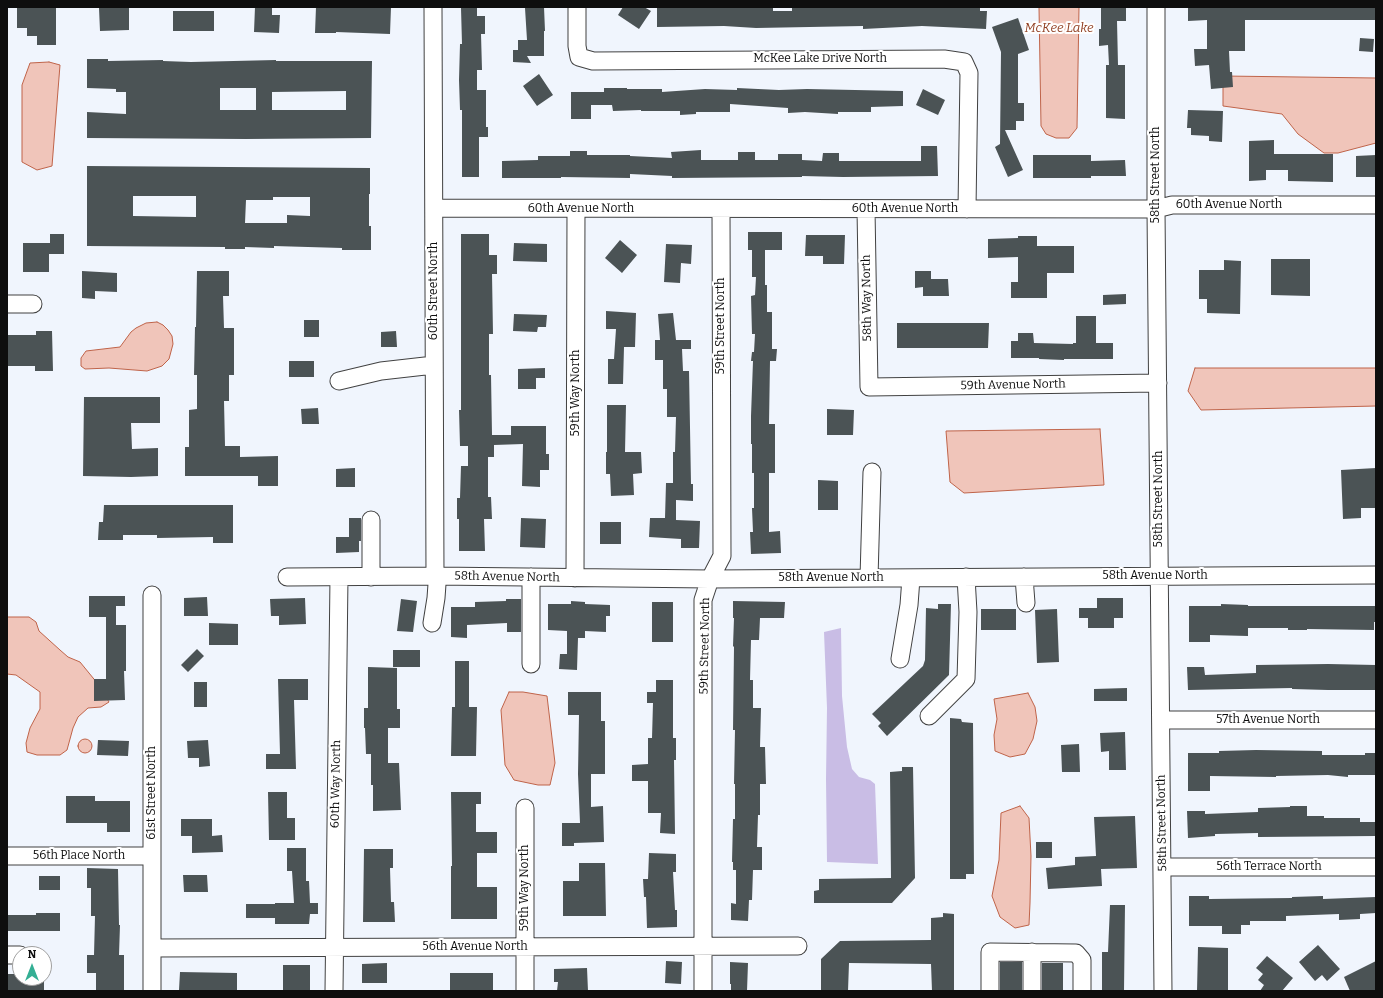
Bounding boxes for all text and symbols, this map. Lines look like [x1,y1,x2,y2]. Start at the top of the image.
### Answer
water label: McKee Lake [1024,20,1094,36]
street label: McKee Lake Drive North [753,52,887,66]
street label: 58th Street North [1149,126,1163,224]
street label: 60th Avenue North [1176,198,1282,212]
street label: 60th Avenue North [528,202,634,216]
street label: 60th Avenue North [852,202,958,216]
street label: 60th Street North [427,242,441,340]
street label: 58th Way North [859,254,875,342]
street label: 59th Street North [714,278,728,374]
street label: 59th Way North [569,350,583,436]
street label: 59th Avenue North [960,377,1066,393]
street label: 58th Street North [1152,450,1166,548]
street label: 58th Avenue North [454,569,560,585]
street label: 58th Avenue North [1102,569,1208,583]
street label: 58th Avenue North [778,571,884,585]
street label: 59th Street North [697,597,713,695]
street label: 57th Avenue North [1216,713,1320,727]
street label: 60th Way North [328,740,344,828]
street label: 61st Street North [145,746,159,840]
street label: 58th Street North [1154,774,1170,872]
street label: 59th Way North [518,845,532,931]
street label: 56th Place North [33,849,125,863]
street label: 56th Terrace North [1216,860,1322,874]
street label: 56th Avenue North [422,940,528,954]
north arrow [12,946,52,986]
text: N [28,948,36,961]

